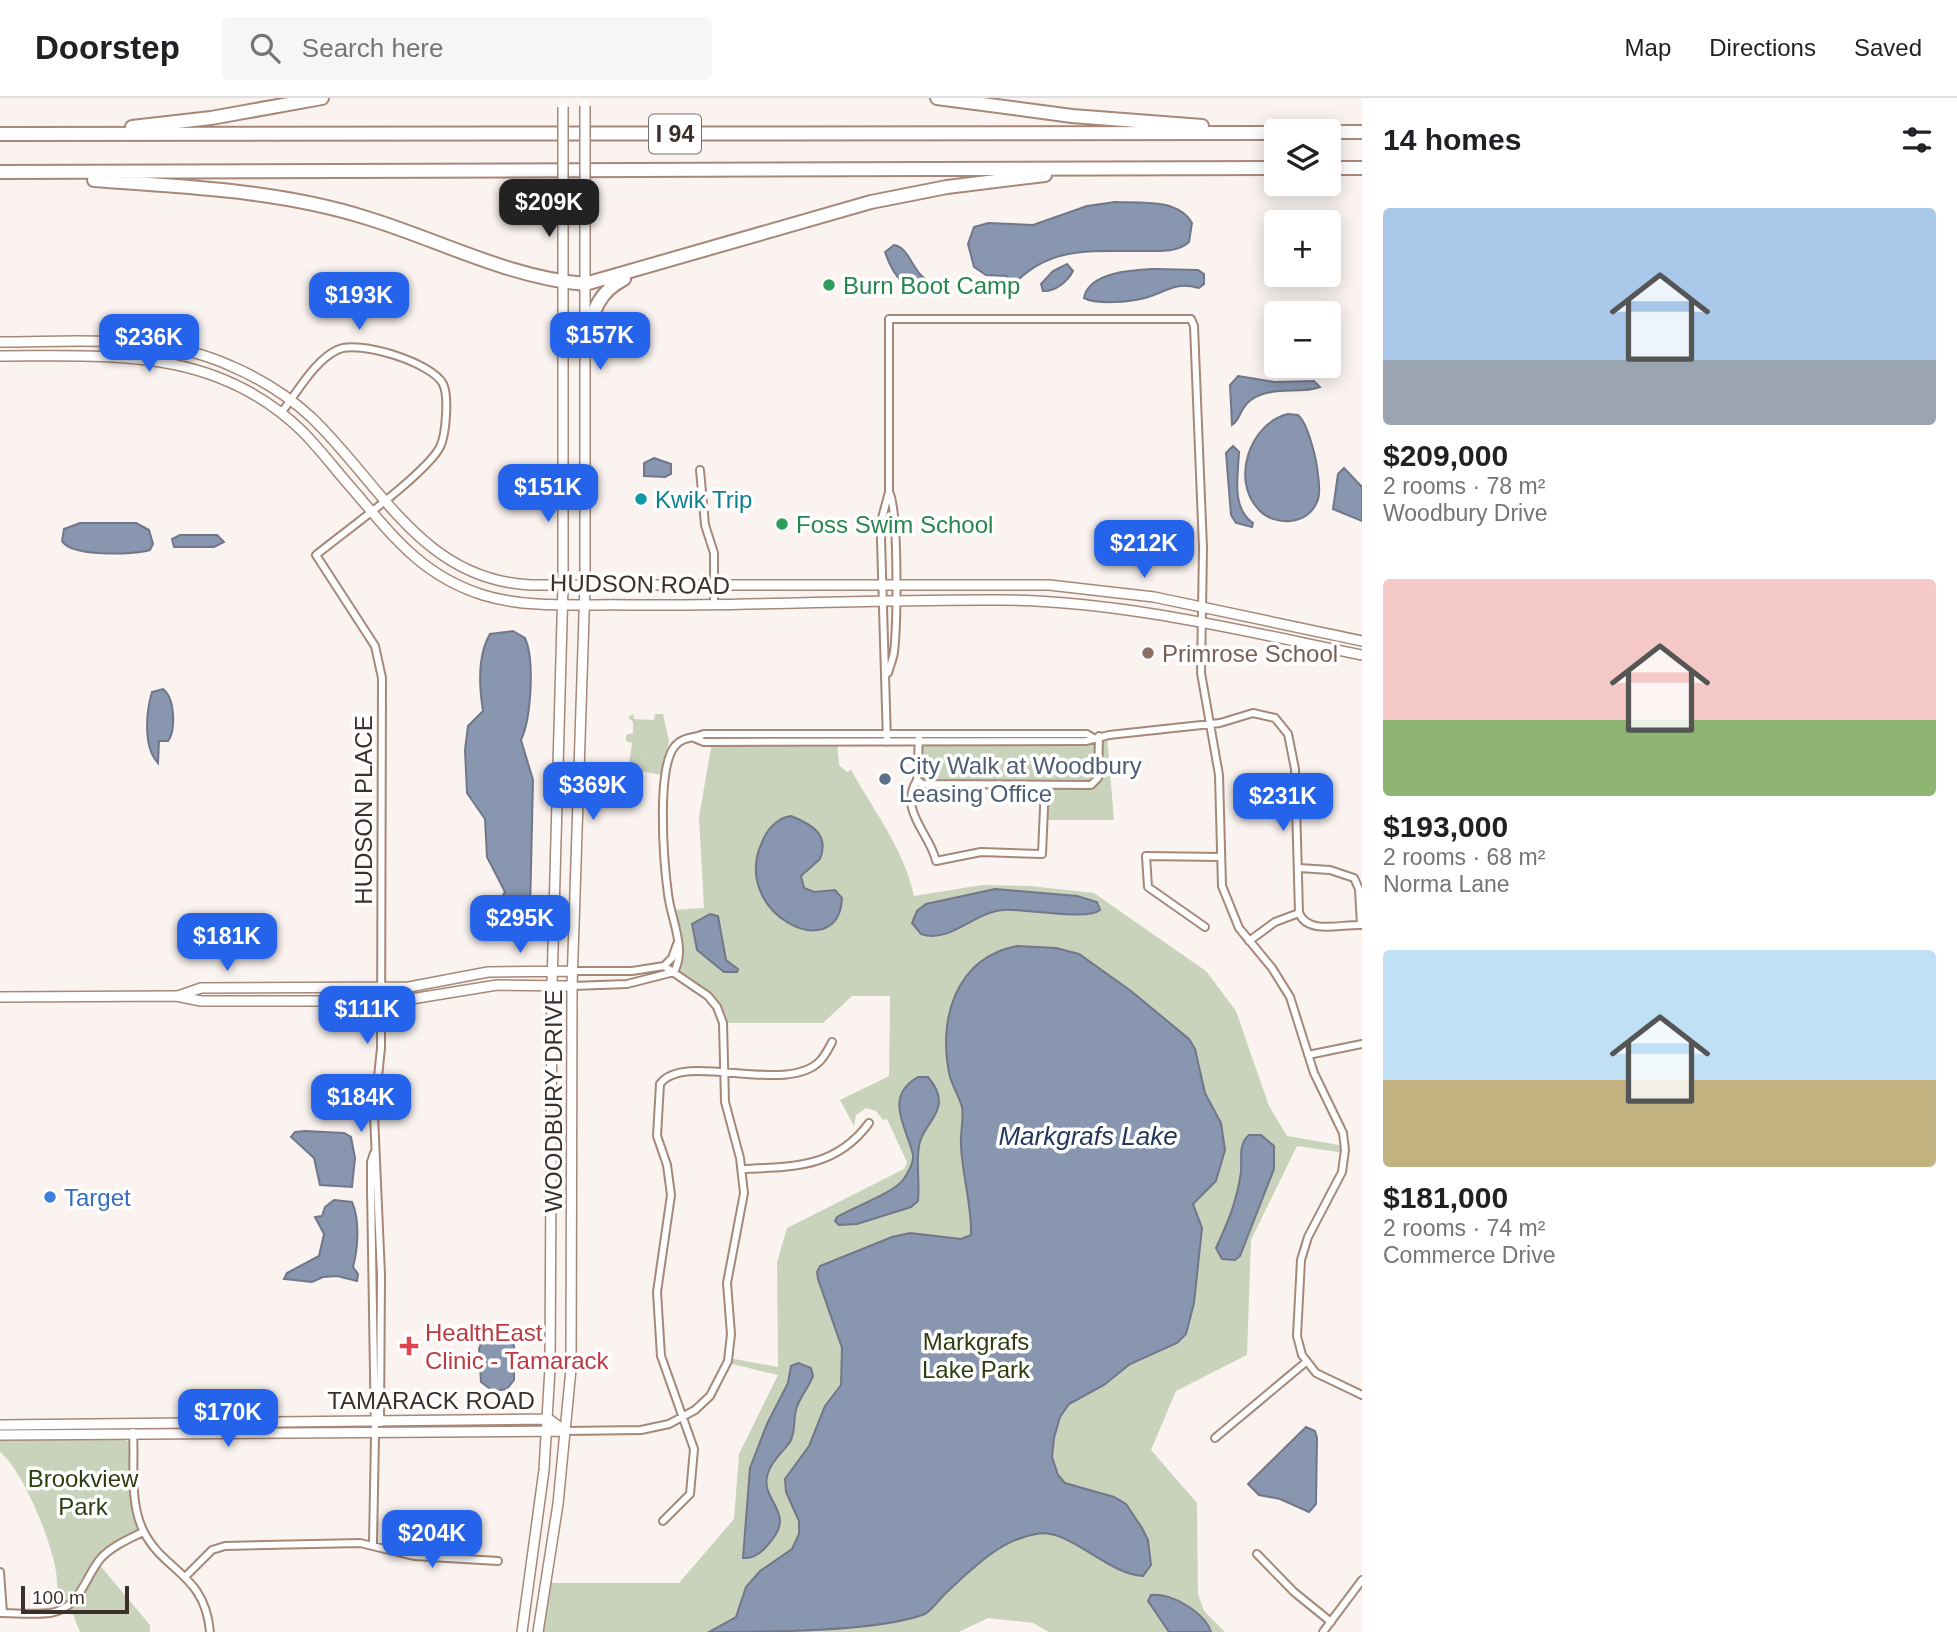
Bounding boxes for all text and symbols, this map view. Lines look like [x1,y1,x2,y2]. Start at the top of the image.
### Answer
search box [222,17,712,80]
text: Doorstep [35,29,180,66]
icon: search [246,29,284,67]
text: Search here [302,33,444,63]
text: Map [1625,34,1671,61]
text: Directions [1709,34,1816,61]
text: Saved [1854,34,1922,61]
road number: I 94 [649,115,701,154]
map controls [1264,119,1341,378]
button: layers [1264,119,1341,196]
icon: filters [1898,121,1936,159]
text: 14 homes [1383,123,1521,156]
pin: $209K [500,180,598,239]
text: $209K [515,189,583,215]
button: + [1264,210,1341,287]
icon: home [1597,254,1723,380]
pin: $193K [310,272,408,332]
place label: Burn Boot Camp [843,272,1020,299]
marker: Burn Boot Camp [821,277,837,293]
text: $193K [325,282,393,308]
button: − [1264,301,1341,378]
pin: $157K [551,313,649,372]
pin: $236K [100,314,198,374]
text: $157K [566,322,634,348]
text: $236K [115,324,183,350]
text: $209,000 [1383,439,1508,472]
pin: $151K [499,464,597,524]
text: 2 rooms · 78 m² [1383,473,1545,499]
text: $151K [514,474,582,500]
place label: Kwik Trip [655,486,752,513]
marker: Kwik Trip [633,491,649,507]
text: Woodbury Drive [1383,500,1547,526]
place label: Foss Swim School [796,511,993,538]
marker: Foss Swim School [774,516,790,532]
pin: $212K [1095,520,1193,580]
text: $212K [1110,530,1178,556]
street label: HUDSON ROAD [550,569,730,599]
icon: home [1597,625,1723,751]
place label: Primrose School [1162,640,1338,667]
marker: Primrose School [1140,645,1156,661]
street label: HUDSON PLACE [350,715,377,905]
place label: City Walk at Woodbury Leasing Office [899,752,1142,807]
pin: $369K [544,762,642,822]
marker: City Walk at Woodbury Leasing Office [877,771,893,787]
text: $369K [559,772,627,798]
pin: $231K [1234,774,1332,833]
text: $231K [1249,783,1317,809]
text: $193,000 [1383,810,1508,843]
text: 2 rooms · 68 m² [1383,844,1545,870]
text: Norma Lane [1383,871,1510,897]
pin: $295K [471,896,569,955]
text: $295K [486,905,554,931]
pin: $181K [178,914,276,973]
text: $181K [193,923,261,949]
pin: $111K [318,986,416,1046]
street label: WOODBURY DRIVE [540,989,567,1213]
text: $111K [334,996,400,1022]
icon: home [1597,996,1723,1122]
pin: $184K [312,1074,410,1134]
text: $184K [327,1084,395,1110]
water label: Markgrafs Lake [998,1121,1178,1151]
text: $181,000 [1383,1181,1508,1214]
place label: Target [64,1184,131,1211]
marker: Target [42,1189,58,1205]
text: 2 rooms · 74 m² [1383,1215,1545,1241]
text: Commerce Drive [1383,1242,1556,1268]
place label: HealthEast Clinic - Tamarack [425,1319,610,1374]
park label: Markgrafs Lake Park [922,1328,1031,1383]
marker: HealthEast Clinic - Tamarack [399,1336,419,1356]
street label: TAMARACK ROAD [327,1387,535,1414]
pin: $170K [179,1390,277,1449]
text: $170K [194,1399,262,1425]
park label: Brookview Park [28,1465,139,1520]
pin: $204K [383,1510,481,1570]
text: $204K [398,1520,466,1546]
scale bar [21,1583,130,1615]
text: 100 m [32,1587,85,1608]

